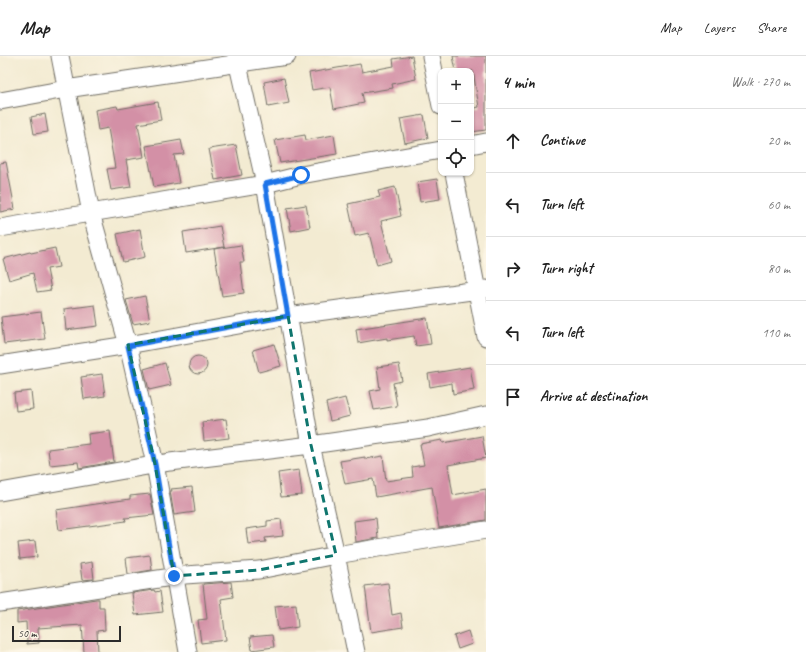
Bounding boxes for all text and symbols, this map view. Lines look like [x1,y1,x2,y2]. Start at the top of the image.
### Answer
text: Map [20,16,50,40]
text: Map [660,19,682,36]
text: Layers [704,19,735,36]
text: Share [757,19,786,36]
map controls [438,68,474,176]
button: + [438,68,474,104]
text: 4 min [502,72,535,93]
text: Walk · 270 m [731,74,790,90]
button: − [438,104,474,140]
icon: ahead [502,130,524,152]
text: Continue [540,131,585,150]
text: 20 m [768,133,790,149]
button: locate [438,140,474,176]
route start [292,166,310,184]
icon: left [502,194,524,216]
text: Turn left [540,195,583,214]
text: 60 m [768,197,790,213]
icon: right [502,258,524,280]
text: Turn right [540,259,593,278]
text: 80 m [768,261,790,277]
icon: left [502,322,524,344]
text: Turn left [540,323,583,342]
text: 110 m [762,325,790,341]
icon: arrive [502,386,524,408]
text: Arrive at destination [540,387,647,406]
route end [165,567,183,585]
scale bar [12,624,121,643]
text: 50 m [18,626,37,640]

